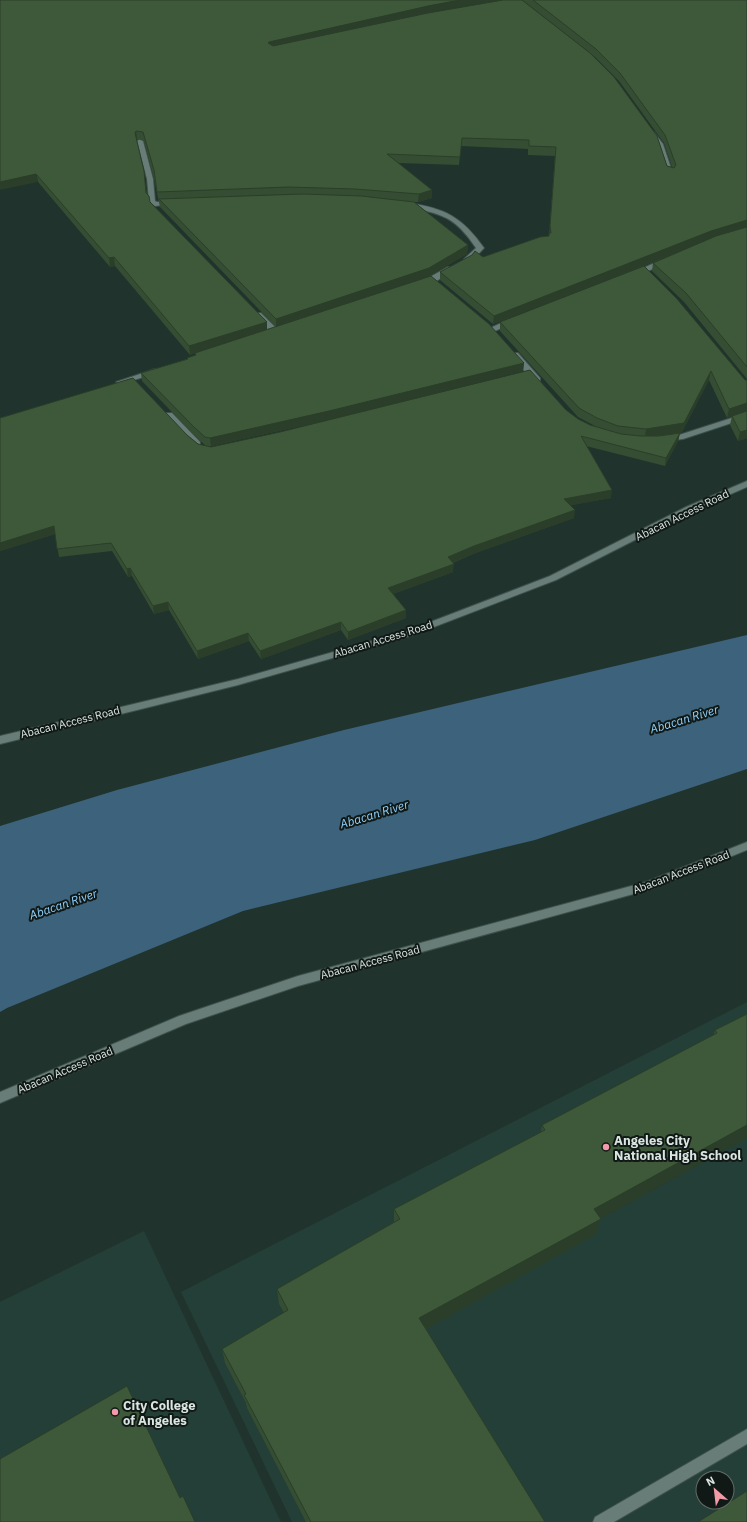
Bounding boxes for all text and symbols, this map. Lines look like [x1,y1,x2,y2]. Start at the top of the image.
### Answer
street label: Abacan Access Road [633,486,731,544]
street label: Abacan Access Road [332,617,434,661]
water label: Abacan River [647,701,721,737]
street label: Abacan Access Road [19,703,121,741]
water label: Abacan River [337,796,411,832]
street label: Abacan Access Road [631,847,731,897]
water label: Abacan River [26,885,99,923]
street label: Abacan Access Road [319,942,421,982]
street label: Abacan Access Road [15,1044,115,1096]
place label: Angeles City National High School [614,1132,741,1164]
marker: Angeles City National High School [601,1142,611,1152]
place label: City College of Angeles [123,1397,195,1429]
marker: City College of Angeles [110,1407,120,1417]
north arrow [695,1470,735,1510]
text: N [704,1473,717,1489]

